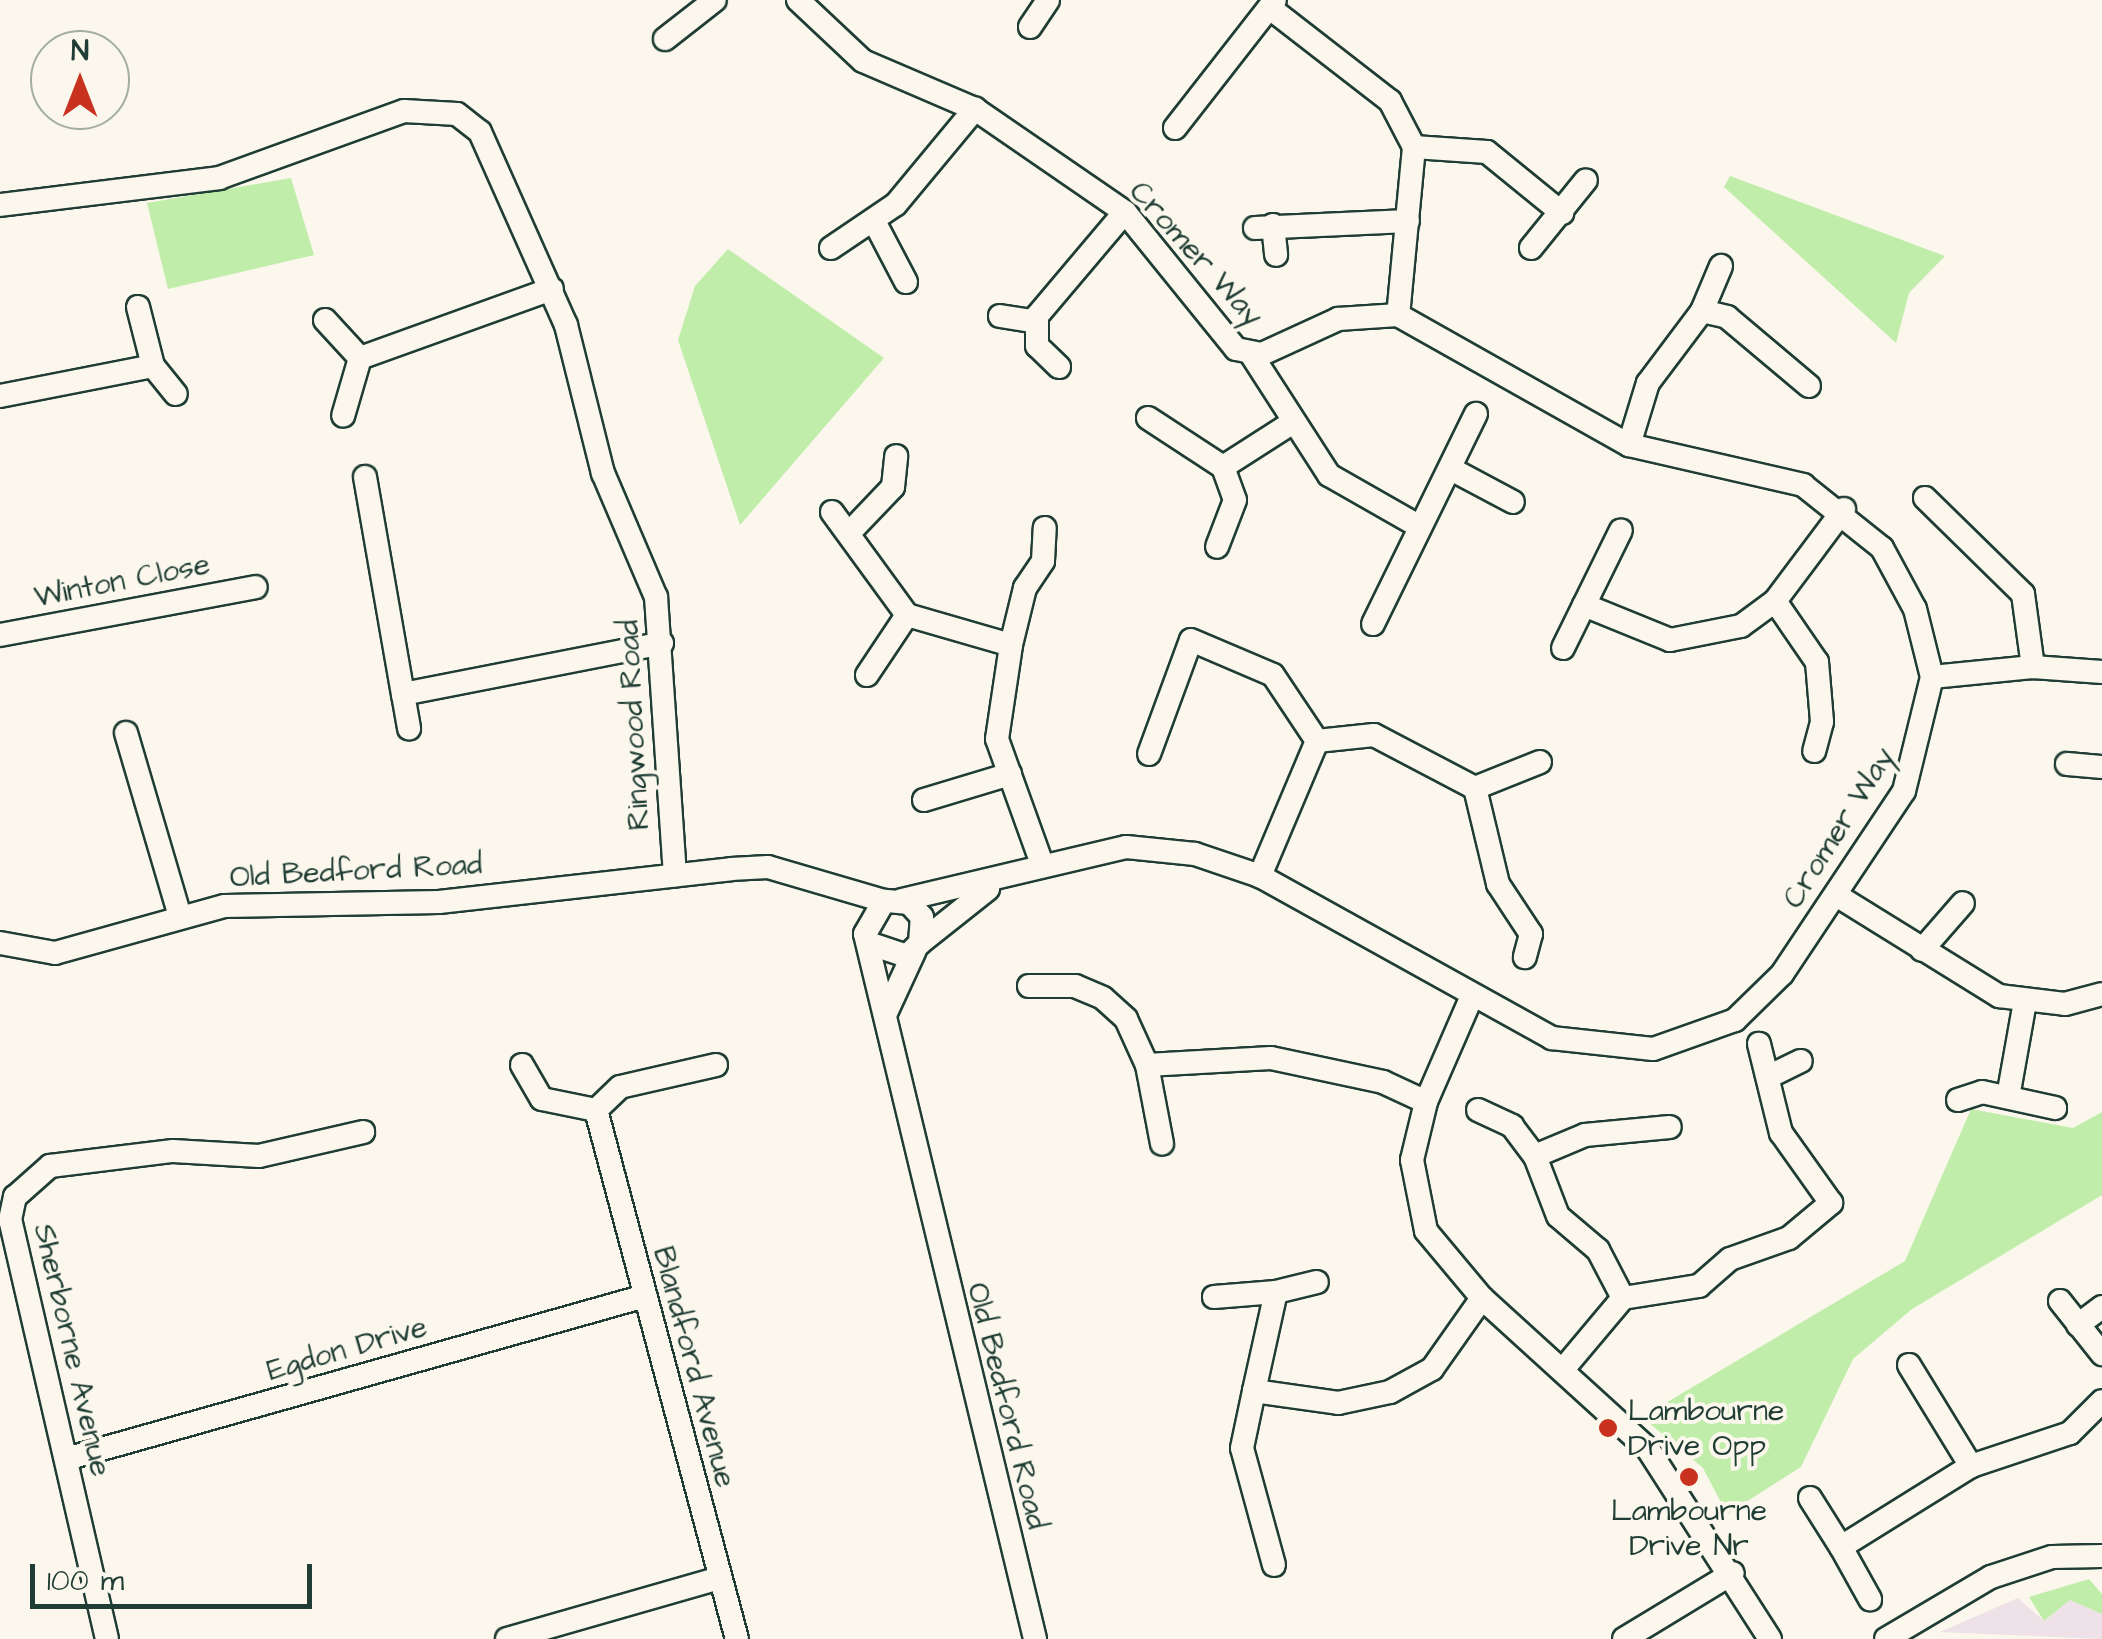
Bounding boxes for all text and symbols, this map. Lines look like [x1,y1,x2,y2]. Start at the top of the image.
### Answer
north arrow [30,30,130,130]
text: N [71,32,89,71]
street label: Cromer Way [1121,174,1271,334]
street label: Winton Close [31,546,213,616]
street label: Ringwood Road [611,619,657,831]
street label: Cromer Way [1775,741,1903,915]
street label: Old Bedford Road [229,846,483,896]
street label: Sherborne Avenue [25,1220,119,1480]
street label: Blandford Avenue [645,1243,743,1491]
street label: Old Bedford Road [959,1279,1055,1533]
street label: Egdon Drive [263,1309,431,1389]
place label: Lambourne Drive Opp [1628,1393,1784,1464]
marker: Lambourne Drive Opp [1597,1417,1619,1439]
marker: Lambourne Drive Nr [1678,1466,1700,1488]
place label: Lambourne Drive Nr [1611,1493,1767,1564]
scale bar [35,1544,318,1606]
text: 100 m [47,1560,124,1602]

